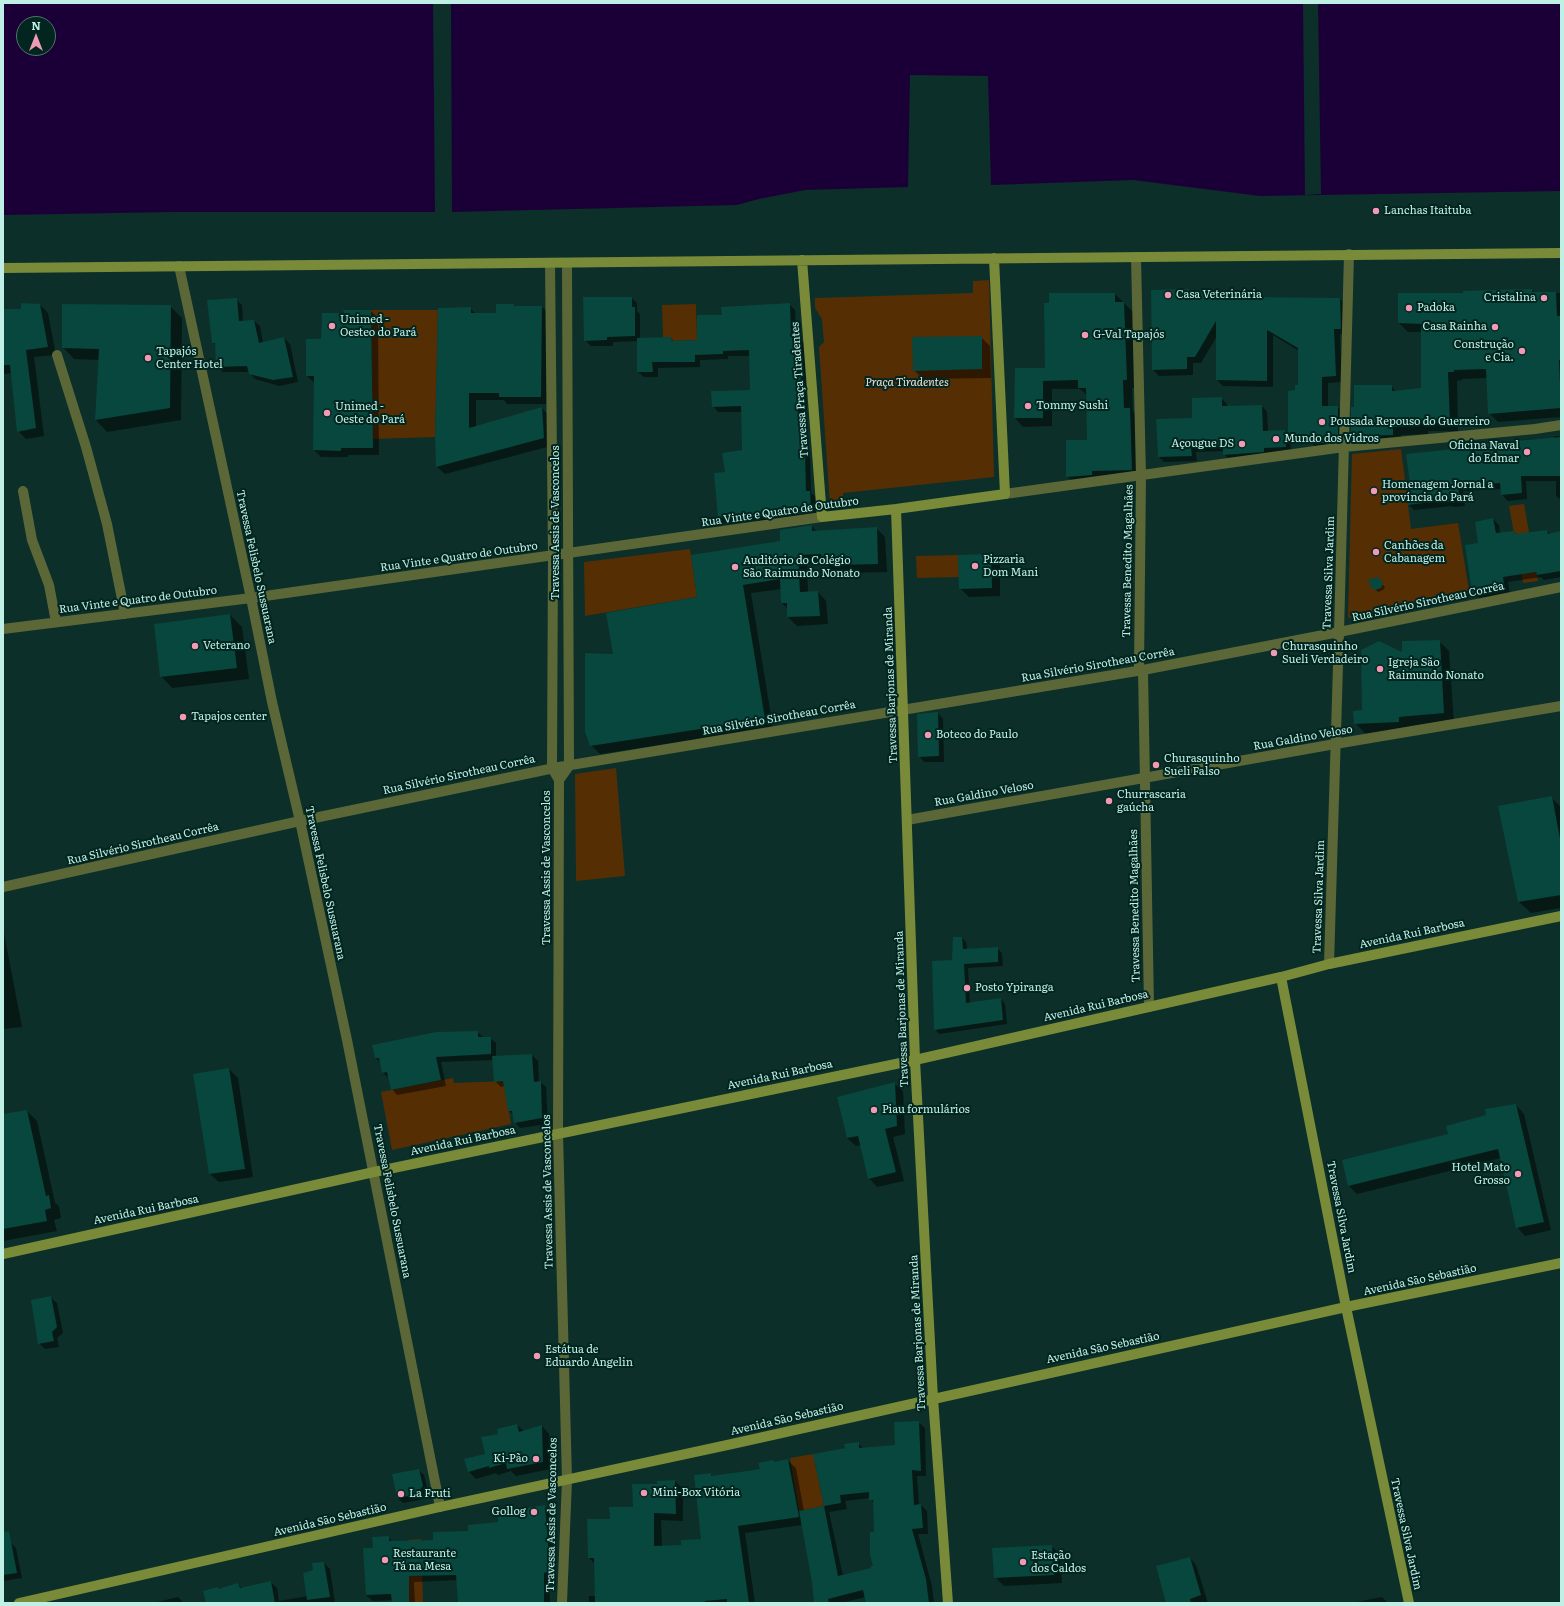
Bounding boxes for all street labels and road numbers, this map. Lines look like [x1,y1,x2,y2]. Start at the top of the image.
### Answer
street label: Travessa Praça Tiradentes [789,321,811,459]
street label: Travessa Assis de Vasconcelos [549,446,563,600]
street label: Travessa Benedito Magalhães [1120,484,1136,638]
street label: Travessa Felisbelo Sussuarana [233,489,279,645]
street label: Rua Vinte e Quatro de Outubro [700,494,860,530]
street label: Travessa Silva Jardim [1320,516,1338,630]
street label: Rua Vinte e Quatro de Outubro [379,539,539,575]
street label: Rua Silvério Sirotheau Corrêa [1351,579,1505,625]
street label: Rua Vinte e Quatro de Outubro [58,584,218,616]
street label: Travessa Barjonas de Miranda [882,606,900,764]
street label: Rua Silvério Sirotheau Corrêa [1020,645,1176,685]
street label: Rua Silvério Sirotheau Corrêa [701,698,857,738]
street label: Rua Galdino Veloso [1252,723,1354,753]
street label: Rua Silvério Sirotheau Corrêa [382,752,536,798]
street label: Rua Galdino Veloso [933,779,1035,809]
street label: Travessa Assis de Vasconcelos [540,791,554,945]
street label: Travessa Felisbelo Sussuarana [302,805,348,961]
street label: Rua Silvério Sirotheau Corrêa [66,820,220,868]
street label: Travessa Benedito Magalhães [1127,829,1143,983]
street label: Travessa Silva Jardim [1310,840,1328,954]
street label: Avenida Rui Barbosa [1358,916,1466,952]
street label: Travessa Barjonas de Miranda [893,930,911,1088]
street label: Avenida Rui Barbosa [1042,988,1150,1024]
street label: Avenida Rui Barbosa [726,1057,834,1093]
street label: Travessa Assis de Vasconcelos [540,1115,556,1269]
street label: Travessa Felisbelo Sussuarana [371,1123,413,1279]
street label: Avenida Rui Barbosa [409,1123,517,1159]
street label: Travessa Silva Jardim [1324,1160,1358,1274]
street label: Avenida Rui Barbosa [92,1192,200,1228]
street label: Travessa Barjonas de Miranda [907,1254,929,1412]
street label: Avenida São Sebastião [1362,1262,1478,1298]
street label: Avenida São Sebastião [1045,1330,1161,1366]
street label: Avenida São Sebastião [729,1400,845,1438]
street label: Travessa Assis de Vasconcelos [544,1438,560,1592]
street label: Travessa Silva Jardim [1388,1477,1424,1591]
street label: Avenida São Sebastião [272,1501,388,1539]

